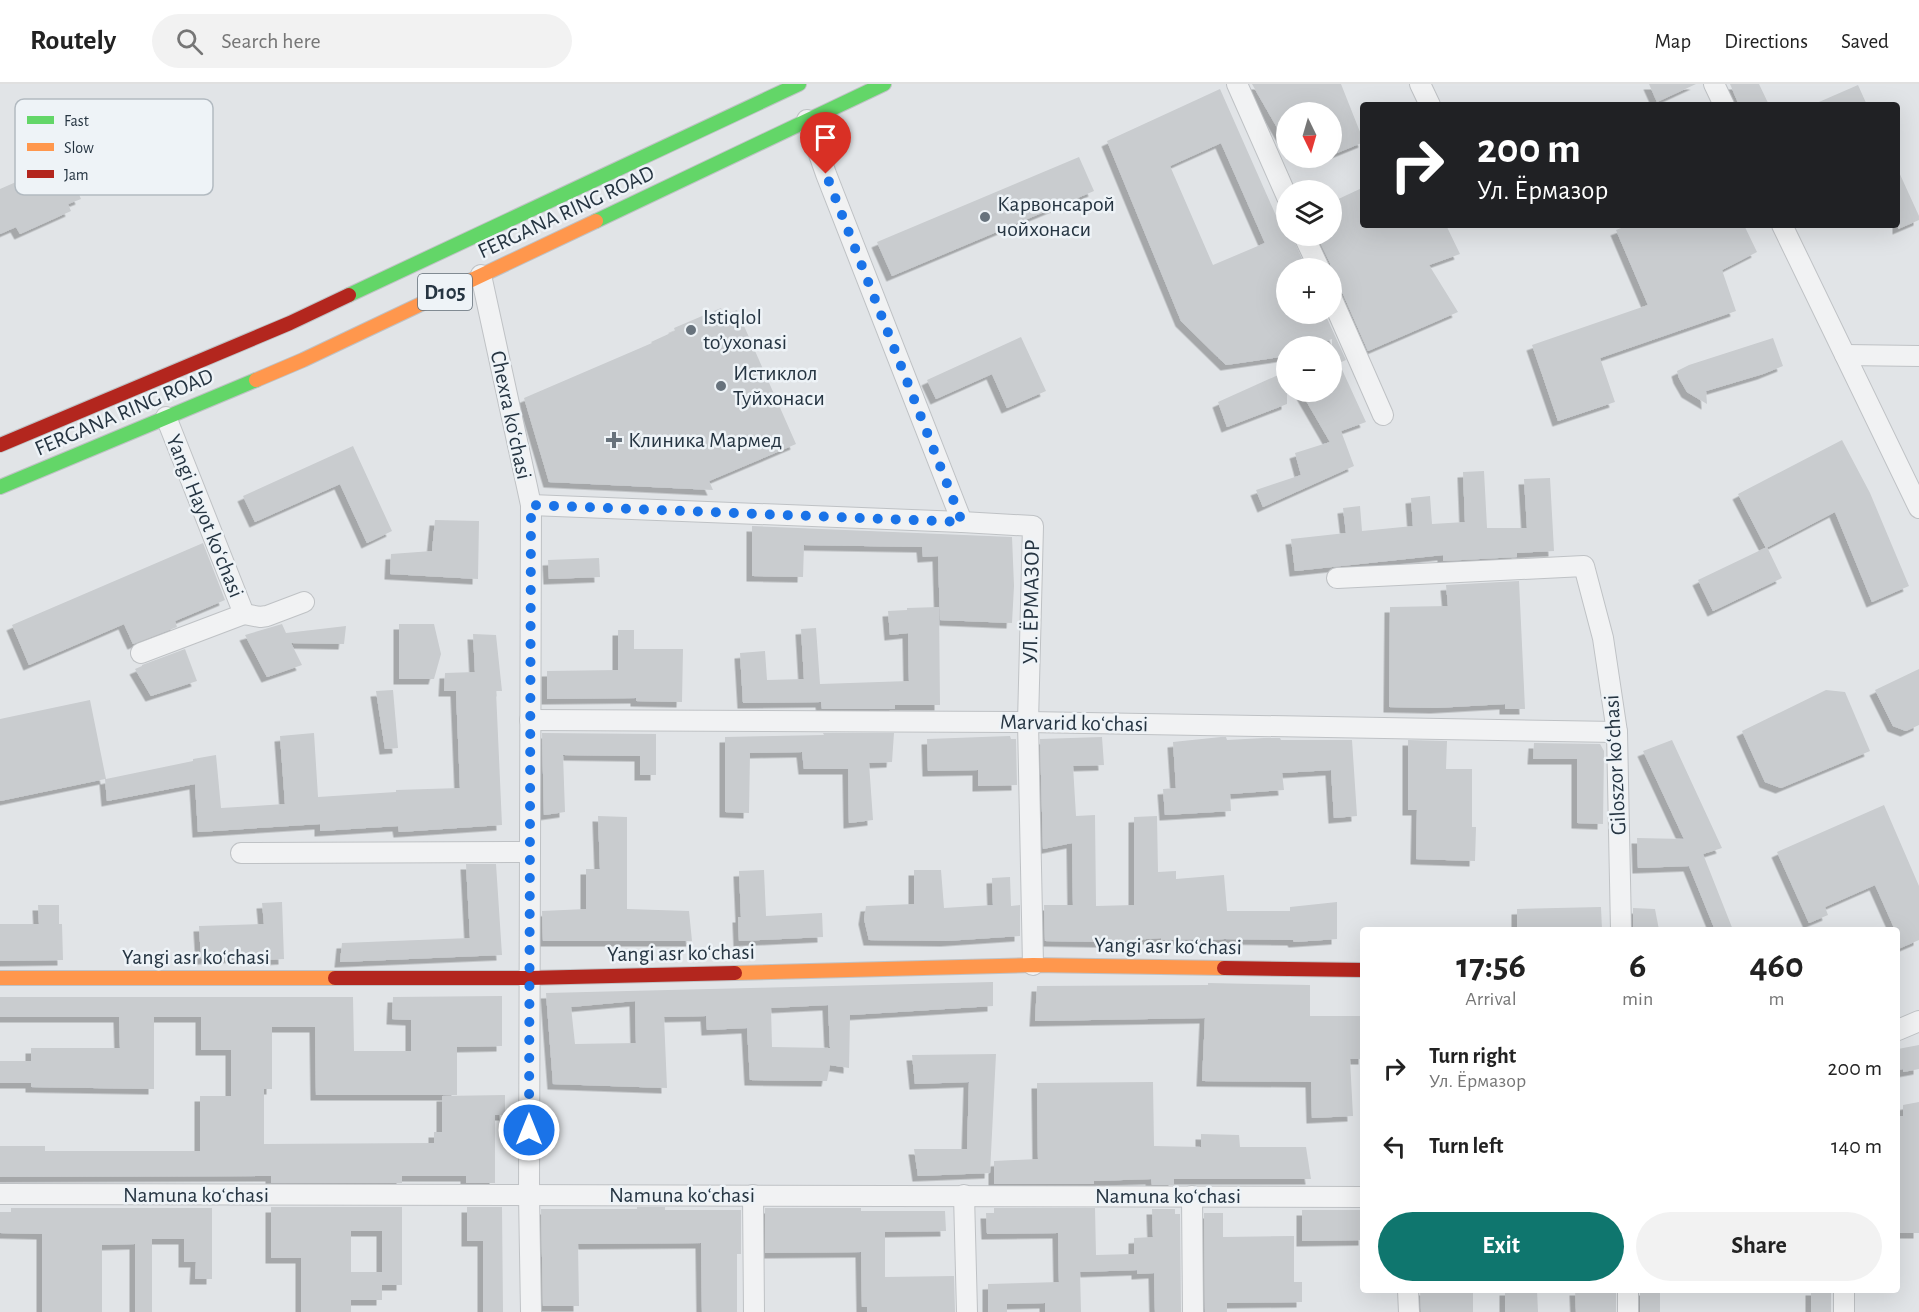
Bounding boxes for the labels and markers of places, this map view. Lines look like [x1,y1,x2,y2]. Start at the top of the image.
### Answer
pin [800,112,851,174]
place label: Карвонсарой чойхонаси [997,193,1115,240]
marker: Карвонсарой чойхонаси [978,210,992,224]
place label: Istiqlol to’yxonasi [703,306,787,353]
marker: Istiqlol to’yxonasi [684,323,698,337]
place label: Истиклол Туйхонаси [733,362,825,409]
marker: Истиклол Туйхонаси [714,379,728,393]
place label: Клиника Мармед [628,429,782,451]
marker: Клиника Мармед [605,431,623,449]

